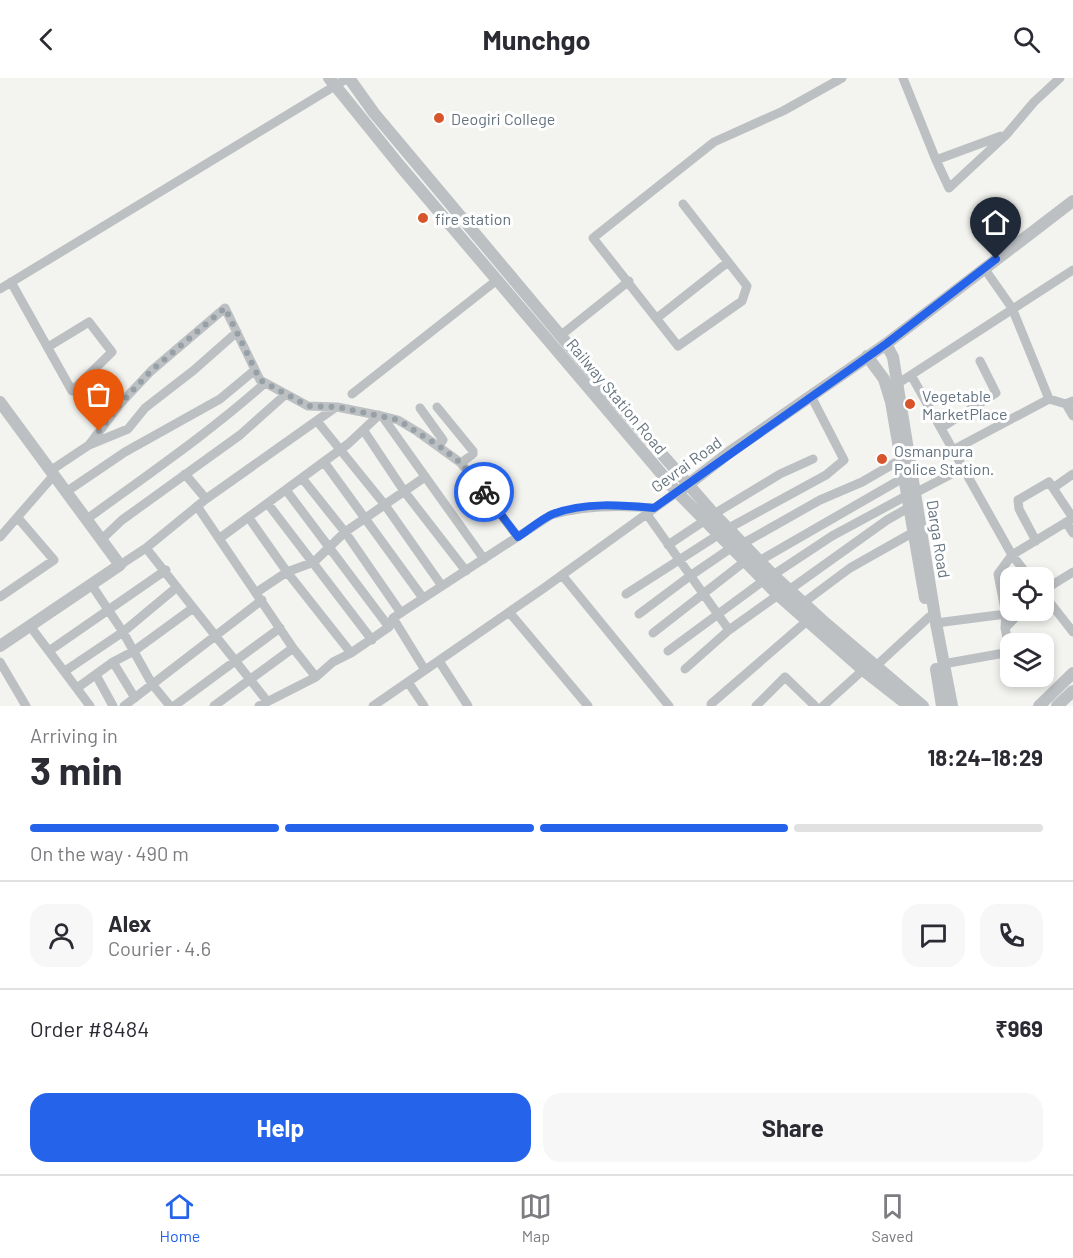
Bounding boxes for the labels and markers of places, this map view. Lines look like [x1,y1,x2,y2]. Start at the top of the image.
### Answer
place label: Deogiri College [451,109,555,128]
marker: Deogiri College [432,111,446,125]
pin [970,197,1021,259]
place label: fire station [435,209,511,228]
marker: fire station [416,211,430,225]
pin [73,369,124,431]
place label: Vegetable MarketPlace [922,386,1008,423]
marker: Vegetable MarketPlace [903,397,917,411]
place label: Osmanpura Police Station. [894,441,994,478]
marker: Osmanpura Police Station. [875,452,889,466]

